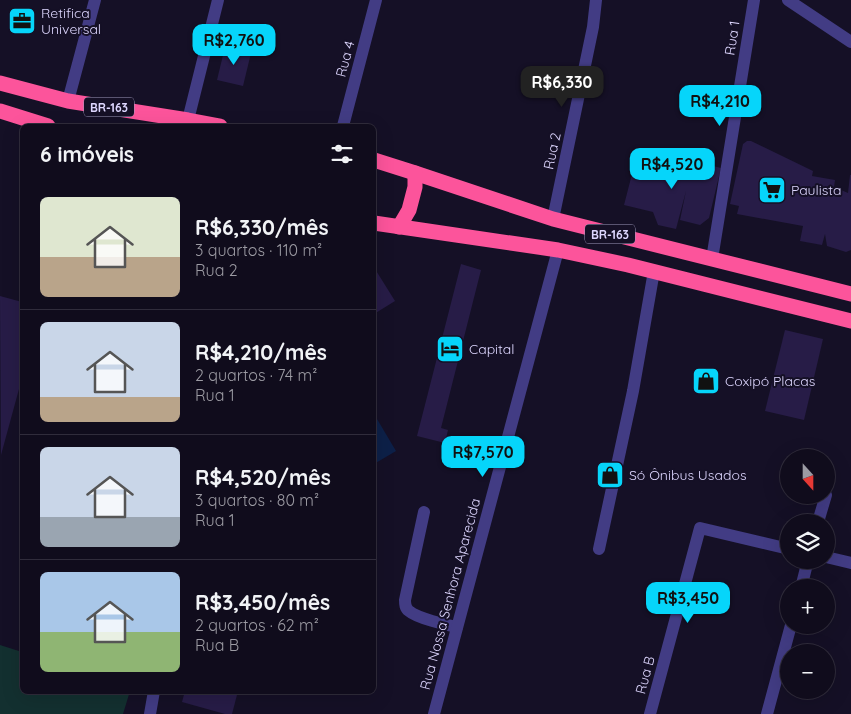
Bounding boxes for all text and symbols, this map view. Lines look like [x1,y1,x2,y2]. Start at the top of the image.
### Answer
place label: Retifica Universal [41,4,101,38]
office icon: Retifica Universal [7,6,37,36]
street label: Rua 1 [720,19,744,57]
pin: R$2,760 [188,23,280,66]
text: R$2,760 [203,30,265,50]
street label: Rua 4 [332,39,358,79]
pin: R$6,330 [516,66,608,108]
text: R$6,330 [532,72,592,92]
pin: R$4,210 [674,84,766,127]
text: R$4,210 [690,91,750,111]
road number: BR-163 [84,98,134,116]
street label: Rua 2 [539,131,565,171]
icon: filters [328,140,356,168]
text: 6 imóveis [40,141,134,167]
pin: R$4,520 [626,148,718,190]
text: R$4,520 [641,154,703,174]
supermarket icon: Paulista [757,175,787,205]
place label: Paulista [791,181,842,199]
text: R$6,330/mês [195,214,329,240]
icon: home [80,217,140,277]
road number: BR-163 [585,224,635,243]
text: 3 quartos · 110 m² [195,240,322,260]
text: Rua 2 [195,260,238,280]
hotel icon: Capital [435,334,465,364]
text: R$4,210/mês [195,339,327,365]
place label: Capital [469,340,515,358]
icon: home [80,342,140,402]
text: 2 quartos · 74 m² [195,365,317,385]
shop icon: Coxipó Placas [691,366,721,396]
place label: Coxipó Placas [725,372,815,390]
text: Rua 1 [195,385,235,405]
pin: R$7,570 [437,436,529,478]
text: R$7,570 [452,442,514,462]
north arrow [780,449,835,504]
map controls [780,449,835,699]
shop icon: Só Ônibus Usados [595,460,625,490]
text: R$4,520/mês [195,464,331,490]
place label: Só Ônibus Usados [629,466,746,484]
icon: home [80,467,140,527]
text: 3 quartos · 80 m² [195,490,319,510]
street label: Rua Nossa Senhora Aparecida [416,496,484,692]
text: Rua 1 [195,510,235,530]
button: layers [780,514,835,569]
button: + [780,579,835,634]
pin: R$3,450 [642,582,734,624]
text: R$3,450 [657,588,719,608]
text: R$3,450/mês [195,589,330,615]
icon: home [80,592,140,652]
text: 2 quartos · 62 m² [195,615,319,635]
text: Rua B [195,635,239,655]
button: − [780,644,835,699]
street label: Rua B [631,654,659,696]

